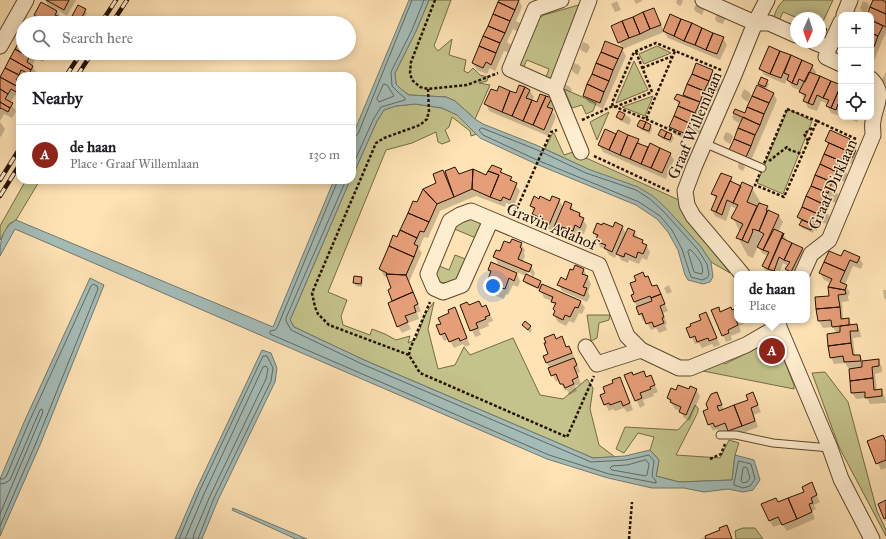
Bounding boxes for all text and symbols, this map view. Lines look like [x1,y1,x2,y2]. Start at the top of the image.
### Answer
north arrow [790,12,826,48]
map controls [838,12,874,120]
button: + [838,12,874,48]
search box [16,16,356,60]
icon: search [30,27,52,49]
text: Search here [62,29,133,47]
button: − [838,48,874,84]
street label: Graaf Willemlaan [663,68,726,182]
button: locate [838,84,874,120]
text: Nearby [32,88,83,109]
street label: Graaf Dirklaan [804,136,861,232]
text: de haan [70,138,116,156]
text: A [41,147,49,163]
text: 130 m [308,147,340,163]
text: Place · Graaf Willemlaan [70,156,199,172]
street label: Gravin Adahof [504,199,602,255]
popup [734,271,810,323]
your location [483,276,503,296]
text: de haan [749,280,795,298]
text: Place [749,298,776,314]
pin: A [759,336,785,366]

